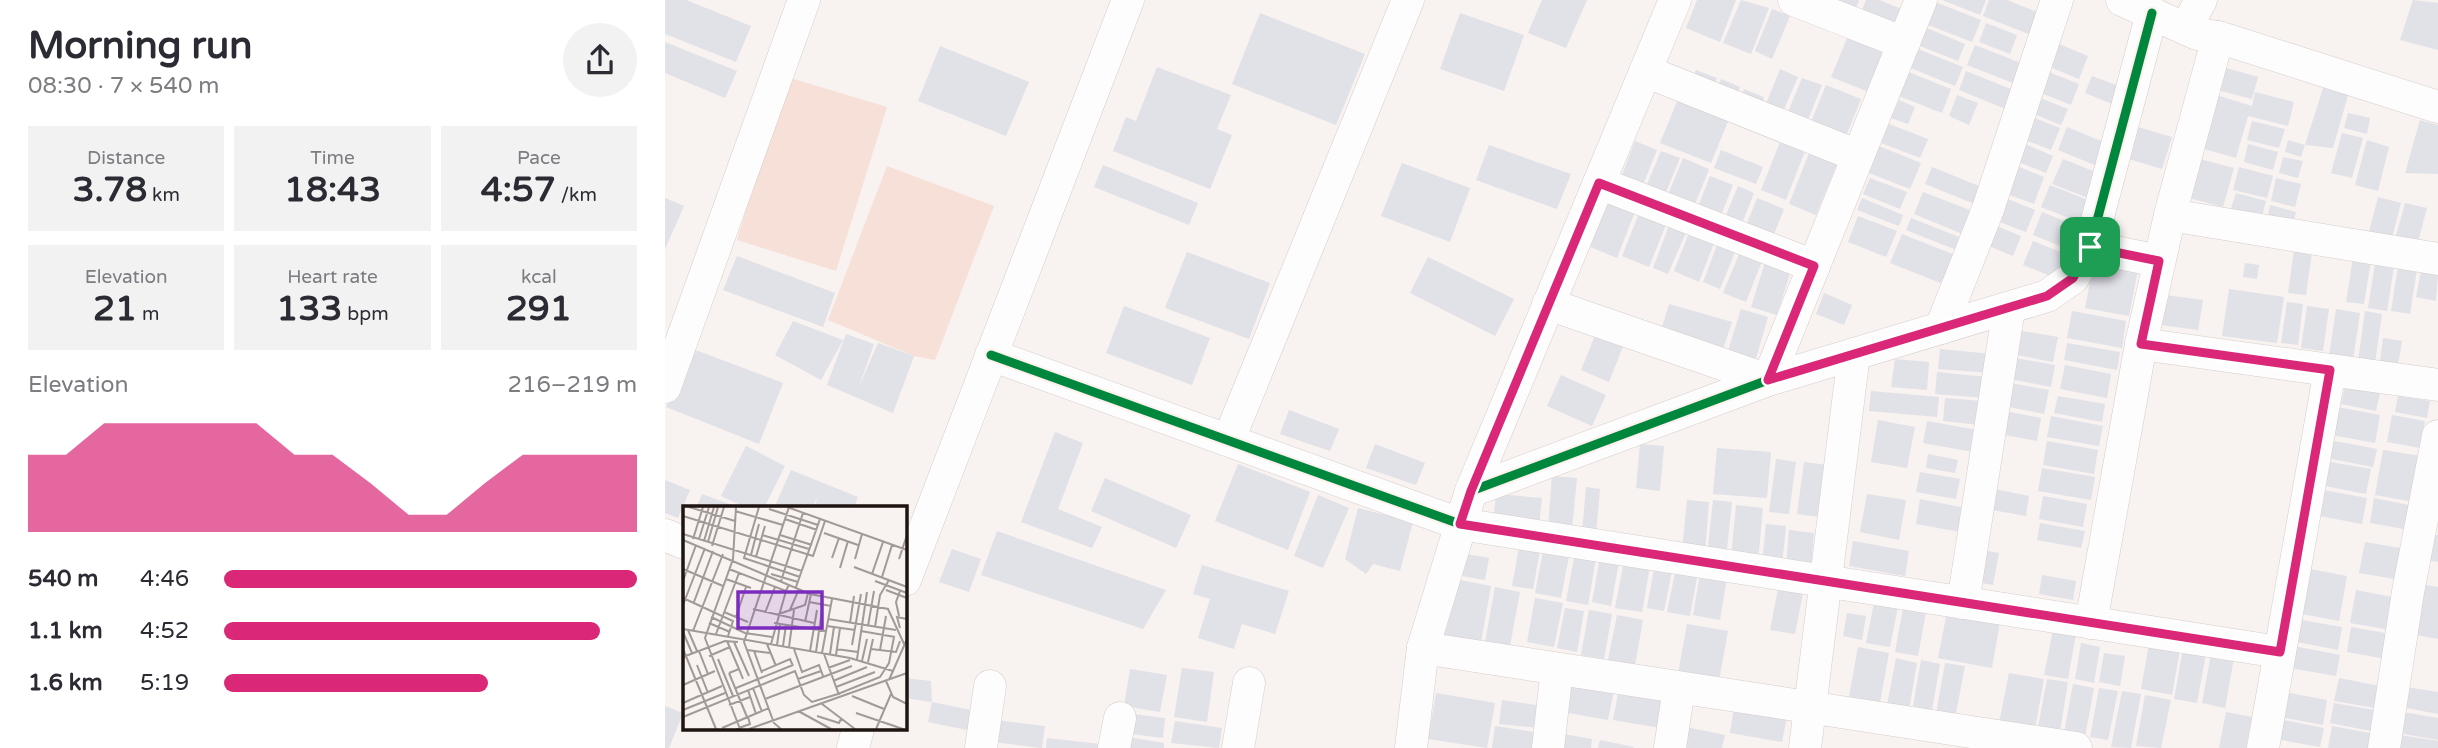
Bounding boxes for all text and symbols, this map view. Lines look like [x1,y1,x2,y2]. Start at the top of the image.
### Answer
text: Morning run [28,23,252,69]
button: share [563,23,637,97]
text: 08:30 · 7 × 540 m [28,72,219,100]
text: Distance [87,147,165,169]
text: Time [310,147,355,169]
text: Pace [517,147,561,169]
text: 3.78 [72,169,147,211]
text: 18:43 [284,169,381,211]
text: 4:57 [481,169,556,211]
text: km [147,184,180,206]
text: /km [556,184,597,206]
pin [2060,217,2120,277]
icon: arrive [2071,228,2109,266]
text: Elevation [85,266,168,288]
text: Heart rate [287,266,378,288]
text: kcal [521,266,557,288]
text: 21 [93,288,137,330]
text: 133 [276,288,342,330]
text: 291 [506,288,572,330]
text: m [137,303,159,325]
text: bpm [342,303,389,325]
text: Elevation [28,371,129,399]
text: 216–219 m [508,371,637,399]
inset map [683,506,907,730]
text: 540 m [28,565,98,593]
text: 4:46 [140,565,189,593]
text: 1.1 km [28,617,103,645]
text: 4:52 [140,617,189,645]
text: 1.6 km [28,669,103,697]
text: 5:19 [140,669,189,697]

